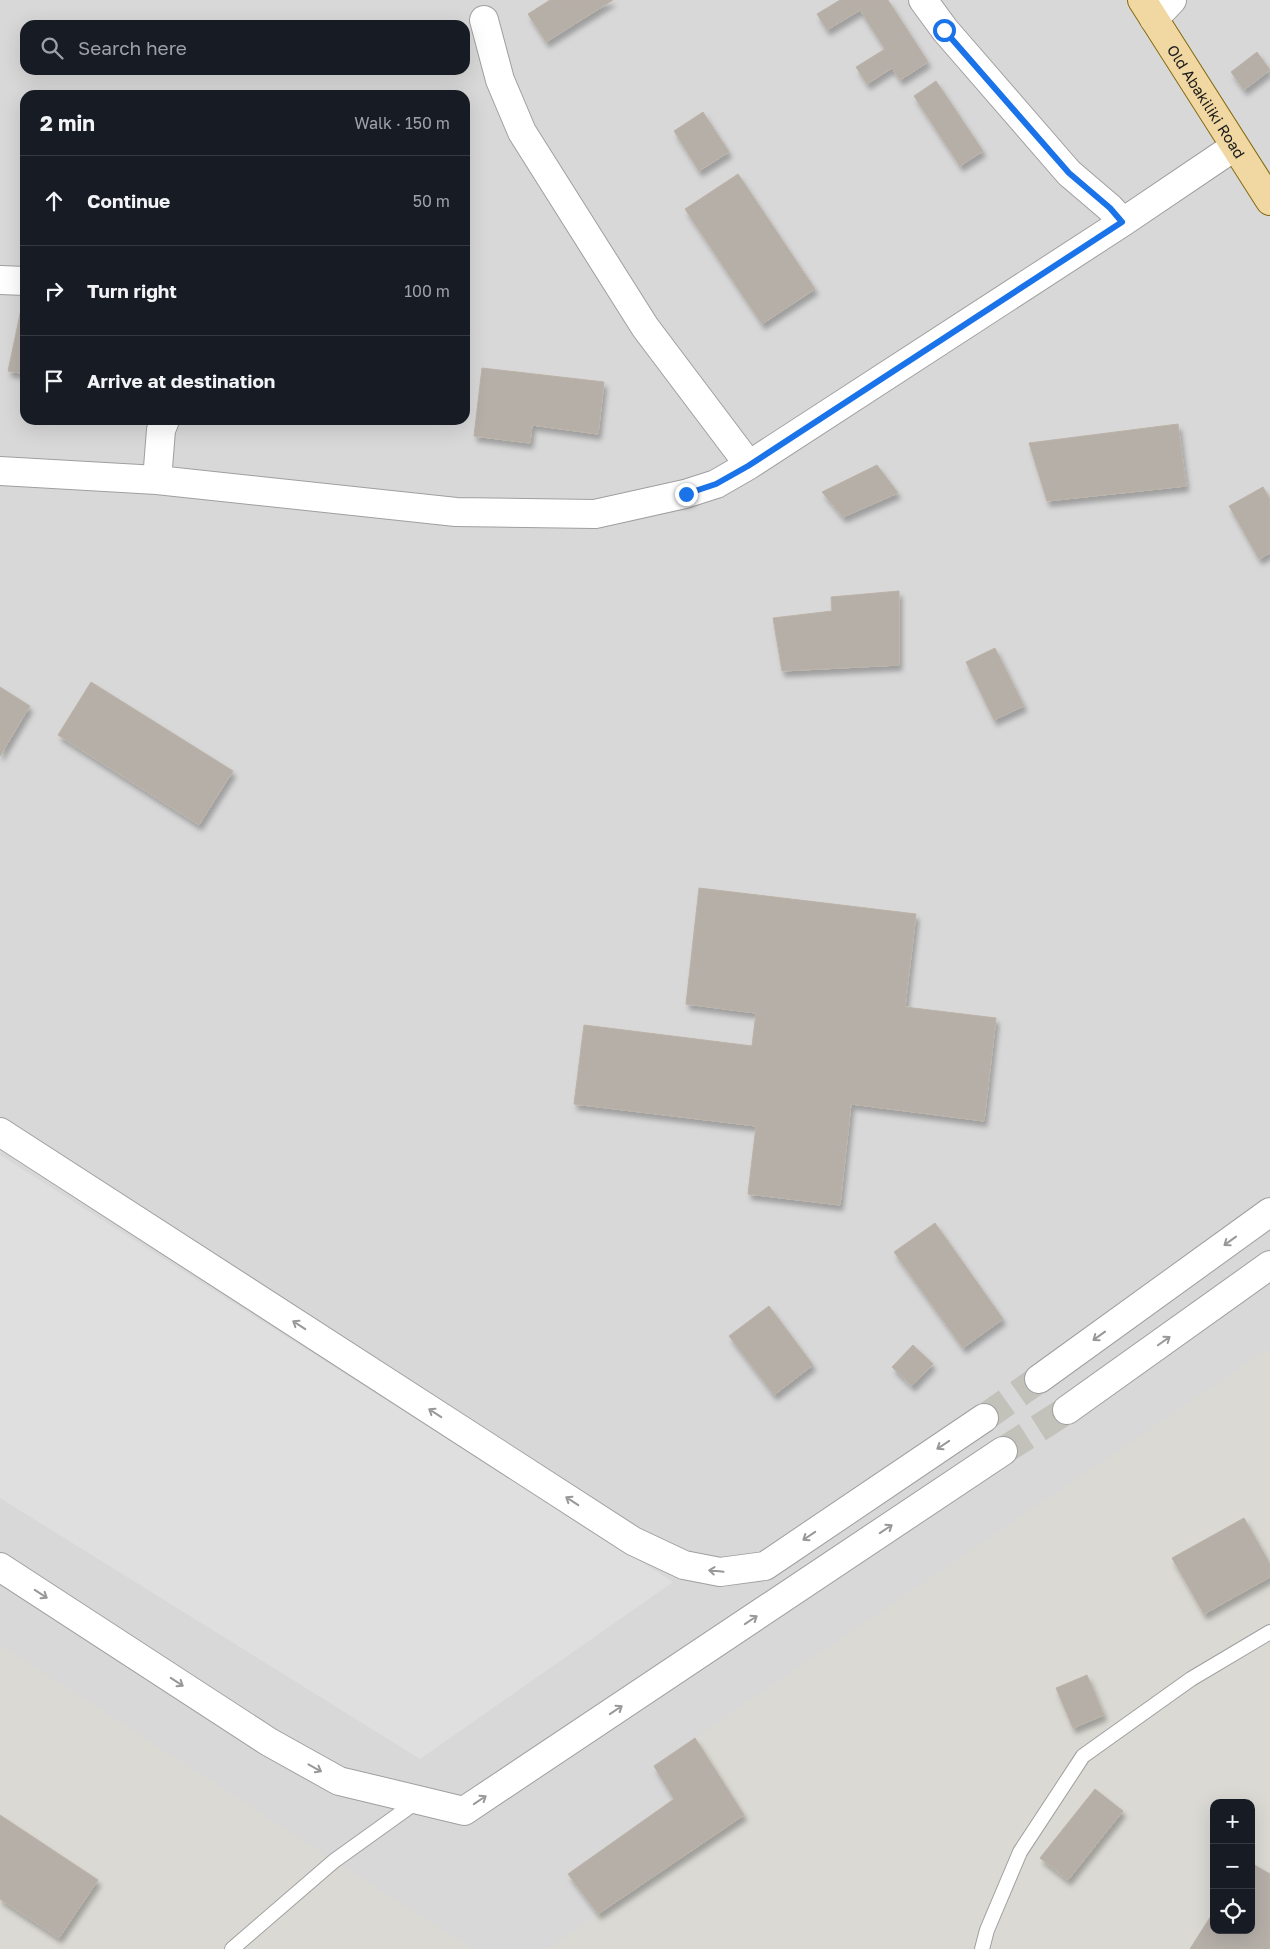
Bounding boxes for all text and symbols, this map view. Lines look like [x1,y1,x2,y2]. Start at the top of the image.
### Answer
route start [933,19,956,42]
search box [20,20,470,75]
icon: search [38,34,66,62]
text: Search here [78,36,187,59]
street label: Old Abakiliki Road [1164,41,1249,161]
text: 2 min [40,110,95,136]
text: Walk · 150 m [354,113,450,133]
icon: ahead [40,187,68,215]
text: Continue [87,189,170,212]
text: 50 m [413,191,450,211]
icon: right [40,277,68,305]
text: Turn right [87,279,177,302]
text: 100 m [404,281,450,301]
icon: arrive [40,367,68,395]
text: Arrive at destination [87,369,275,392]
route end [675,483,698,506]
one-way arrow [1224,1236,1238,1246]
one-way arrow [292,1319,306,1329]
one-way arrow [1092,1331,1106,1341]
one-way arrow [1157,1336,1171,1346]
one-way arrow [429,1408,443,1418]
one-way arrow [937,1440,951,1450]
one-way arrow [565,1496,579,1506]
one-way arrow [879,1524,893,1535]
one-way arrow [802,1531,816,1541]
one-way arrow [709,1566,725,1575]
one-way arrow [34,1588,48,1599]
one-way arrow [743,1615,757,1625]
one-way arrow [170,1677,184,1687]
one-way arrow [608,1705,622,1715]
one-way arrow [308,1763,322,1773]
one-way arrow [473,1795,487,1805]
map controls [1210,1799,1255,1934]
button: + [1210,1799,1255,1844]
button: − [1210,1844,1255,1889]
button: locate [1210,1889,1255,1934]

